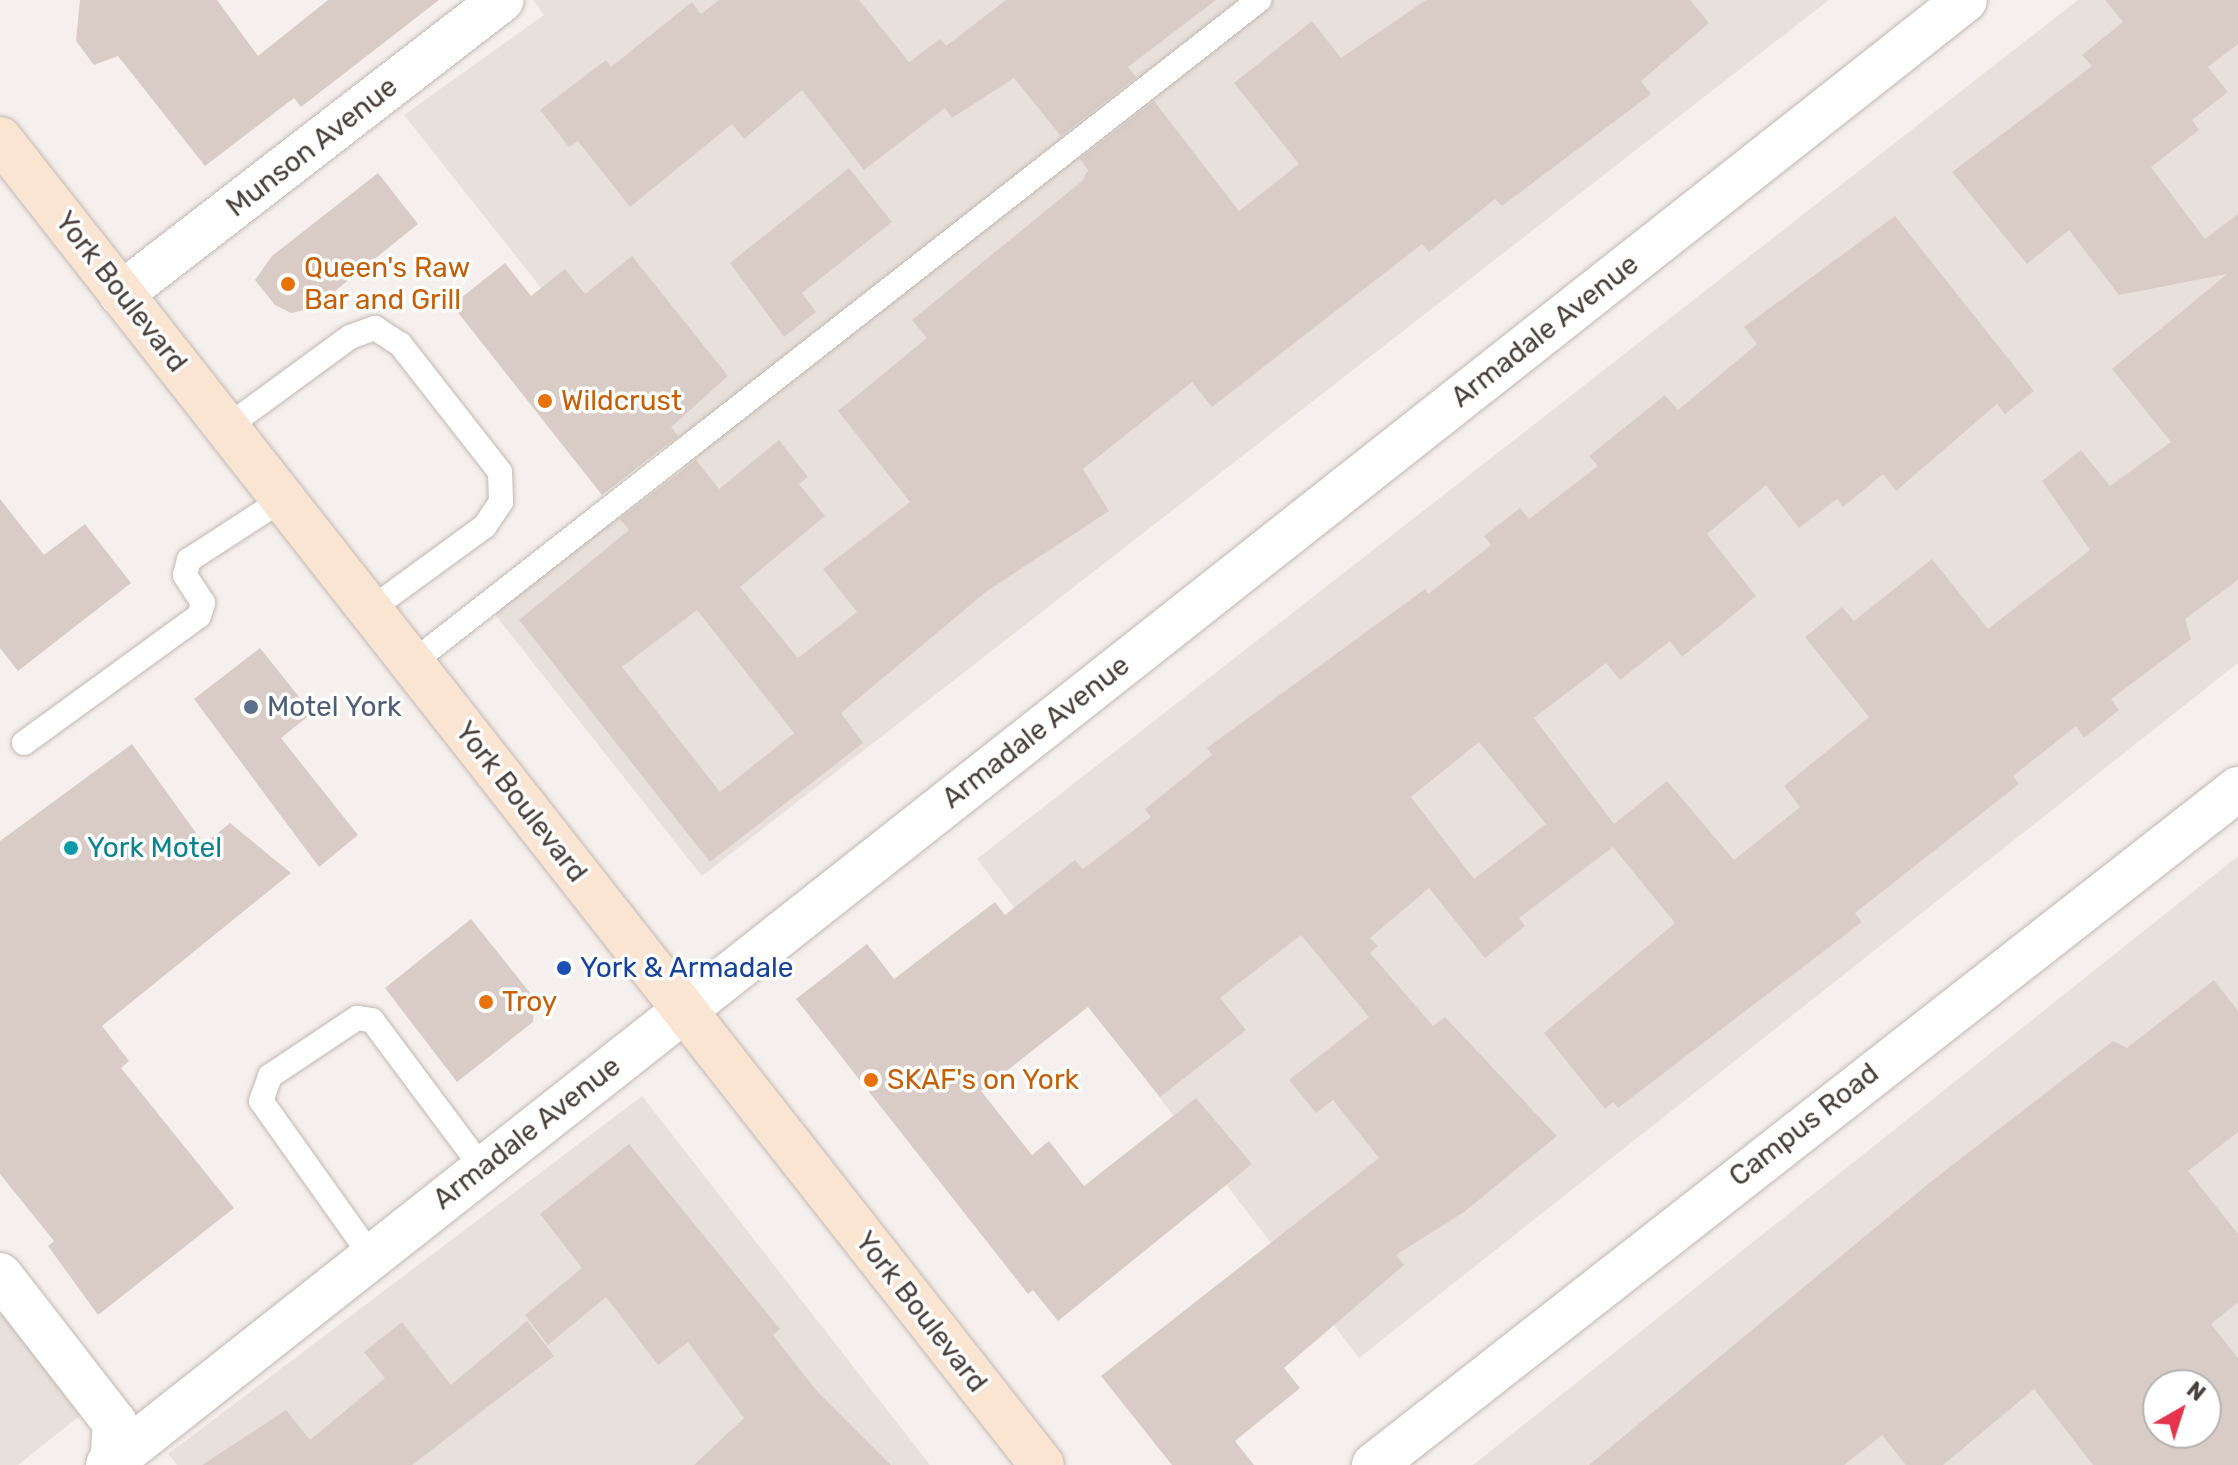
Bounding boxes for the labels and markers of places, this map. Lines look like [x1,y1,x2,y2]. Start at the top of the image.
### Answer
place label: Queen's Raw Bar and Grill [304,251,470,317]
marker: Queen's Raw Bar and Grill [279,275,297,293]
place label: Wildcrust [561,384,682,418]
marker: Wildcrust [536,392,554,410]
place label: Motel York [267,690,402,724]
marker: Motel York [242,698,260,716]
place label: York Motel [87,831,222,865]
marker: York Motel [62,839,80,857]
place label: York & Armadale [580,951,794,985]
marker: York & Armadale [555,959,573,977]
place label: Troy [502,985,557,1019]
marker: Troy [477,993,495,1011]
place label: SKAF's on York [887,1063,1080,1097]
marker: SKAF's on York [862,1071,880,1089]

